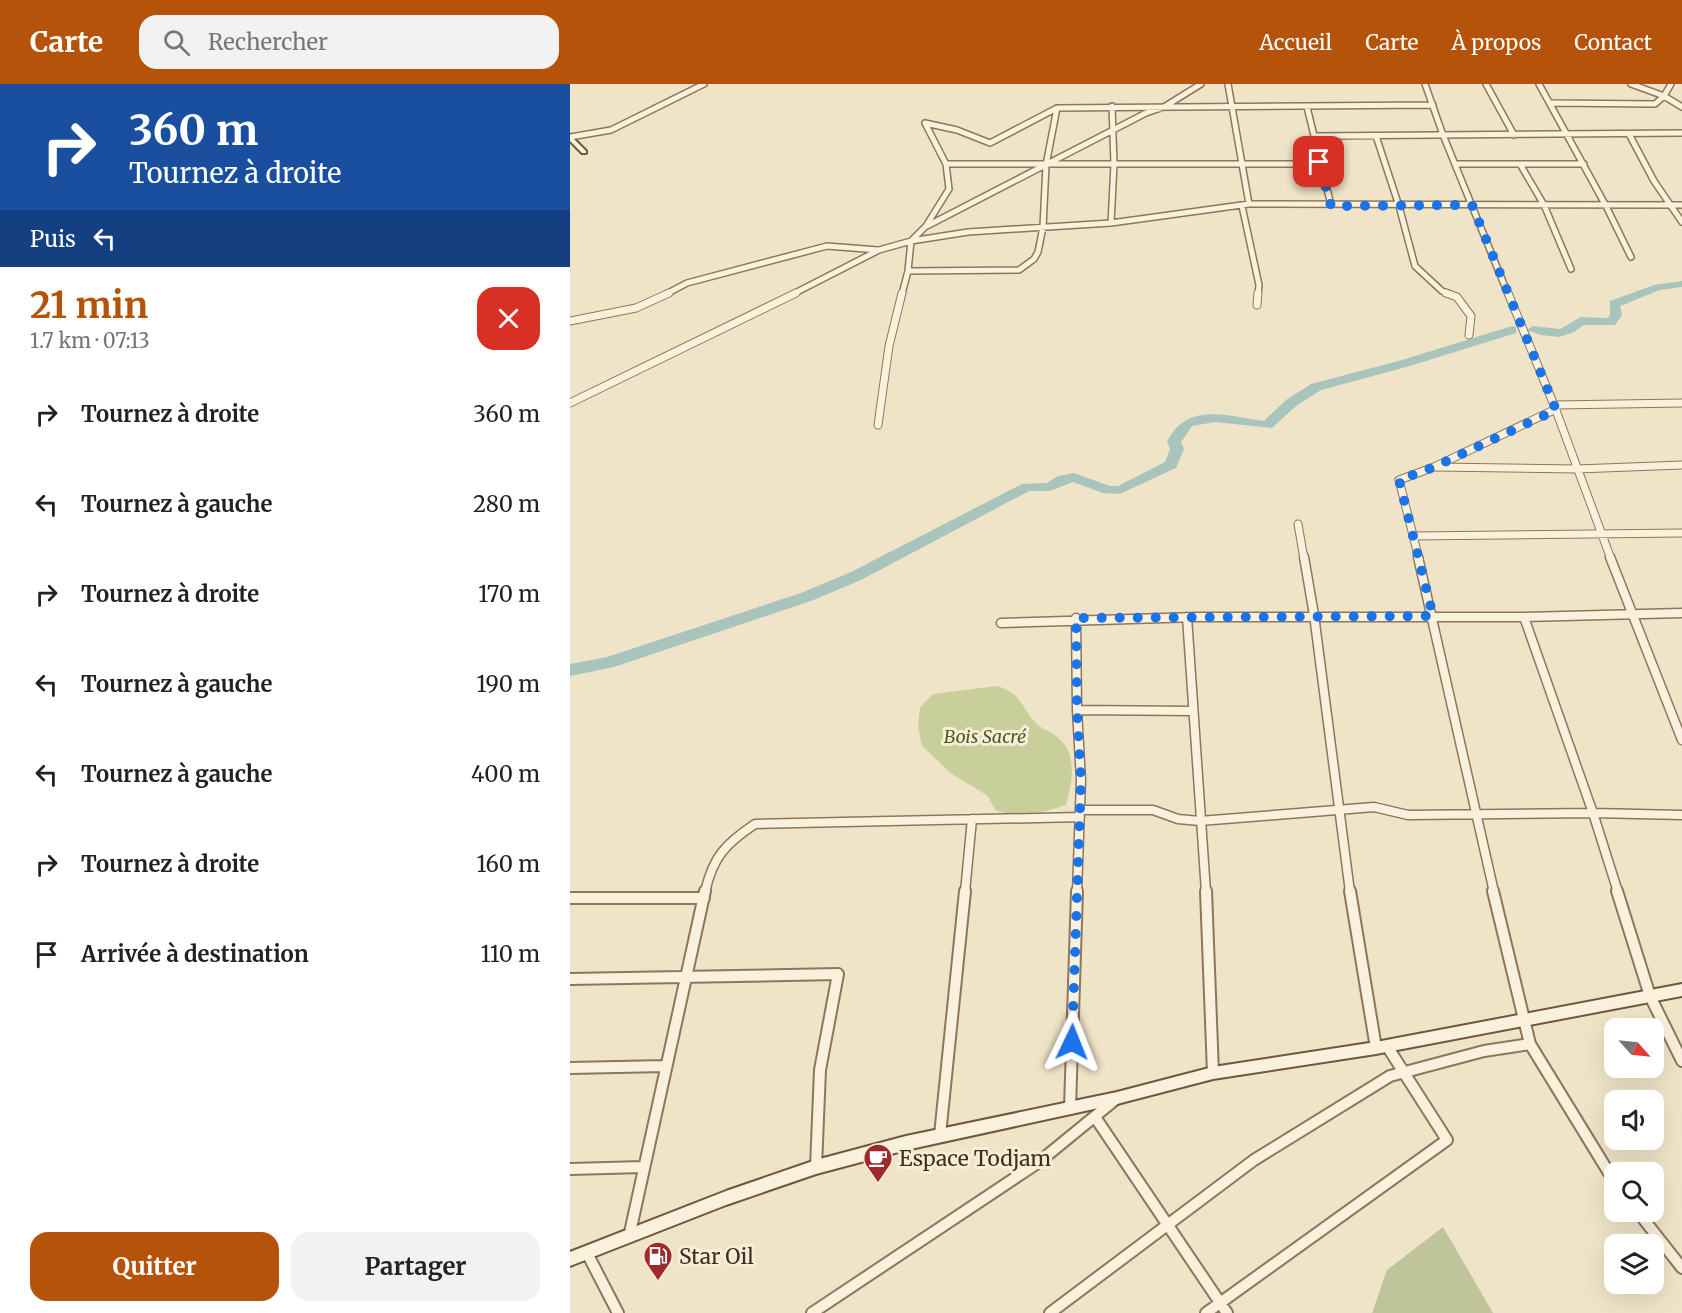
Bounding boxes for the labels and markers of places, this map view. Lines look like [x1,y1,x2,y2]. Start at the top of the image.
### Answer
pin [1293,136,1344,187]
cafe icon: Espace Todjam [862,1142,894,1184]
place label: Espace Todjam [899,1145,1051,1172]
fuel station icon: Star Oil [642,1240,674,1282]
place label: Star Oil [679,1243,754,1270]

